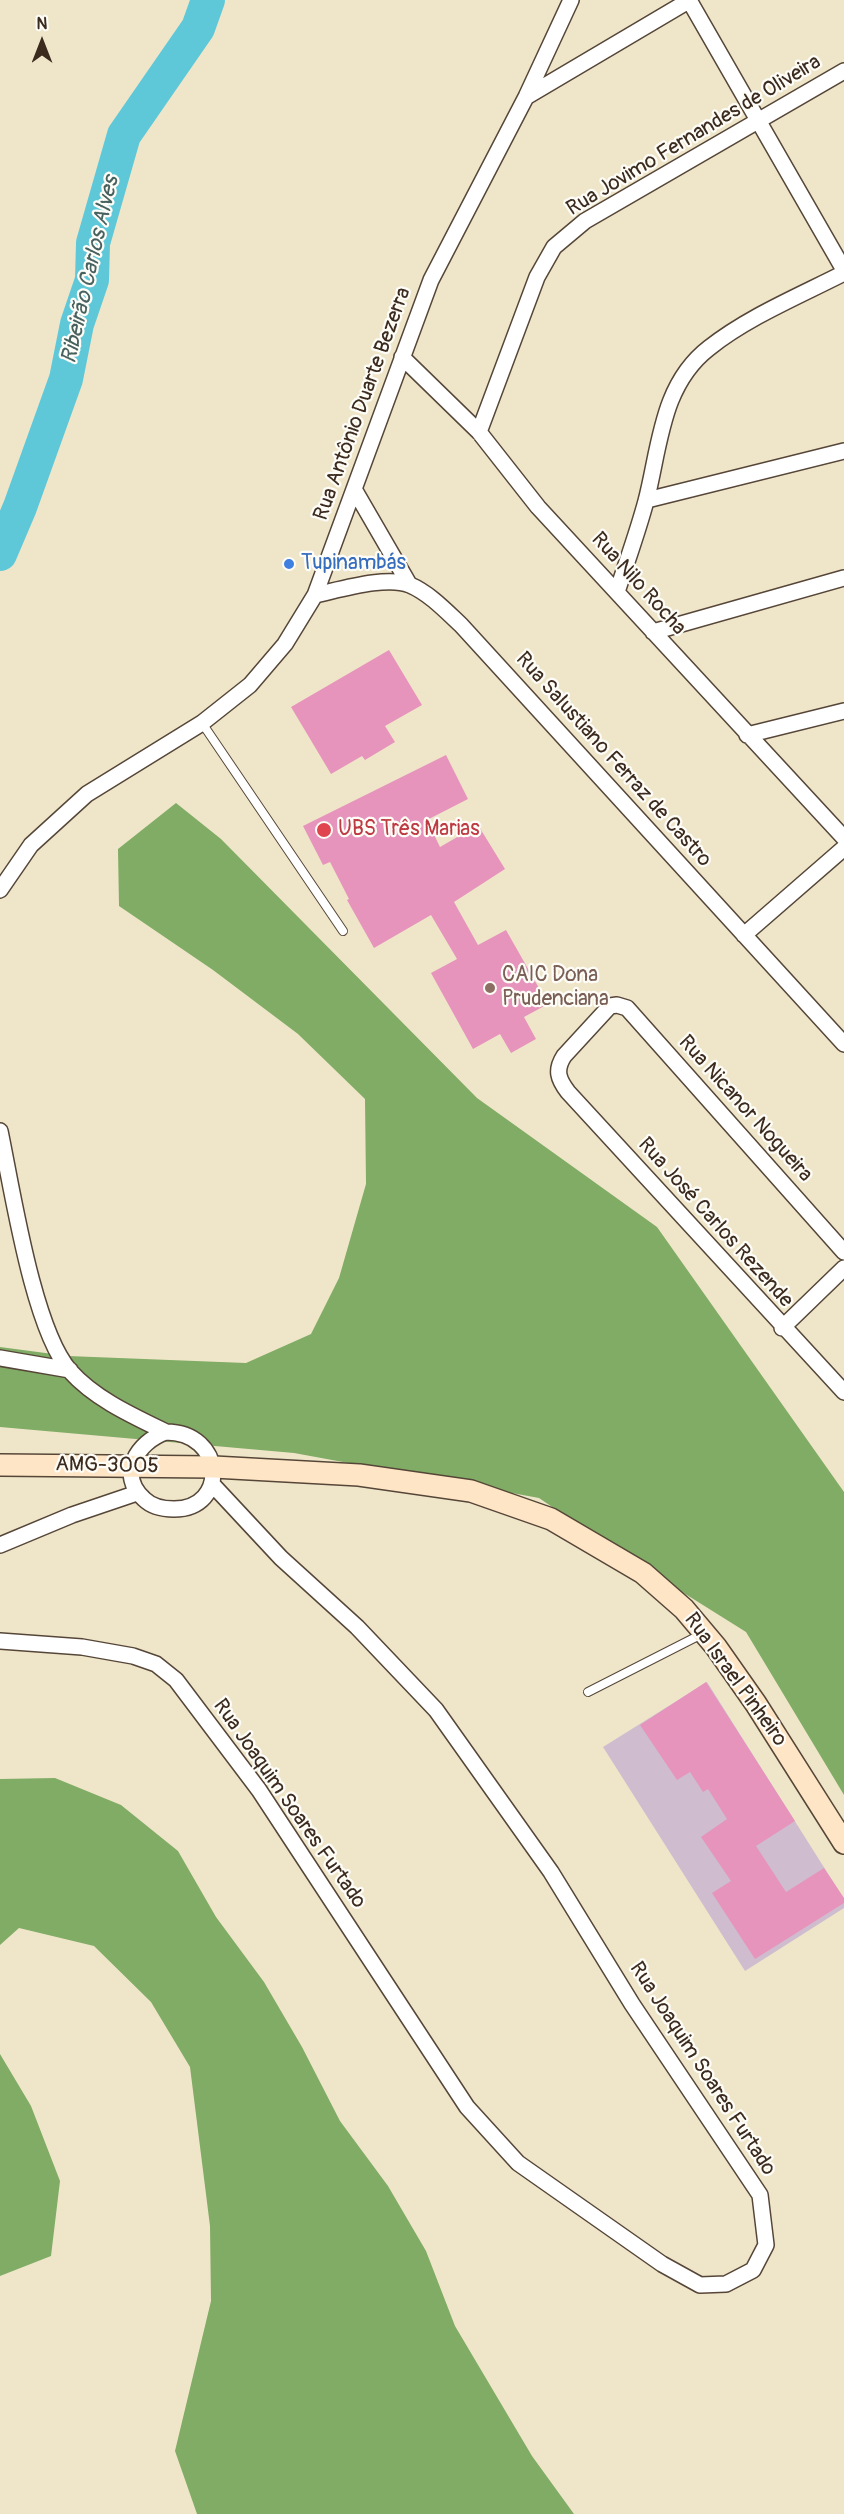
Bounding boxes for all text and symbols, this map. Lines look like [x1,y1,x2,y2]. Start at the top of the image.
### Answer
north arrow [12,12,72,72]
text: N [37,14,47,34]
street label: Rua Jovimo Fernandes de Oliveira [562,50,826,222]
water label: Ribeirão Carlos Alves [57,174,125,366]
street label: Rua Antônio Duarte Bezerra [309,284,417,524]
street label: Rua Nilo Rocha [585,527,691,641]
place label: Tupinambás [301,551,406,577]
marker: Tupinambás [282,557,296,571]
street label: Rua Salustiano Ferraz de Castro [510,647,716,873]
place label: UBS Três Marias [338,817,480,843]
marker: UBS Três Marias [315,821,333,839]
place label: CAIC Dona Prudenciana [502,963,609,1013]
marker: CAIC Dona Prudenciana [483,981,497,995]
street label: Rua Nicanor Nogueira [673,1031,817,1187]
street label: Rua José Carlos Rezende [632,1133,798,1313]
street label: AMG-3005 [55,1452,159,1480]
street label: Rua Israel Pinheiro [678,1608,792,1752]
street label: Rua Joaquim Soares Furtado [207,1694,371,1914]
street label: Rua Joaquim Soares Furtado [623,1957,781,2181]

